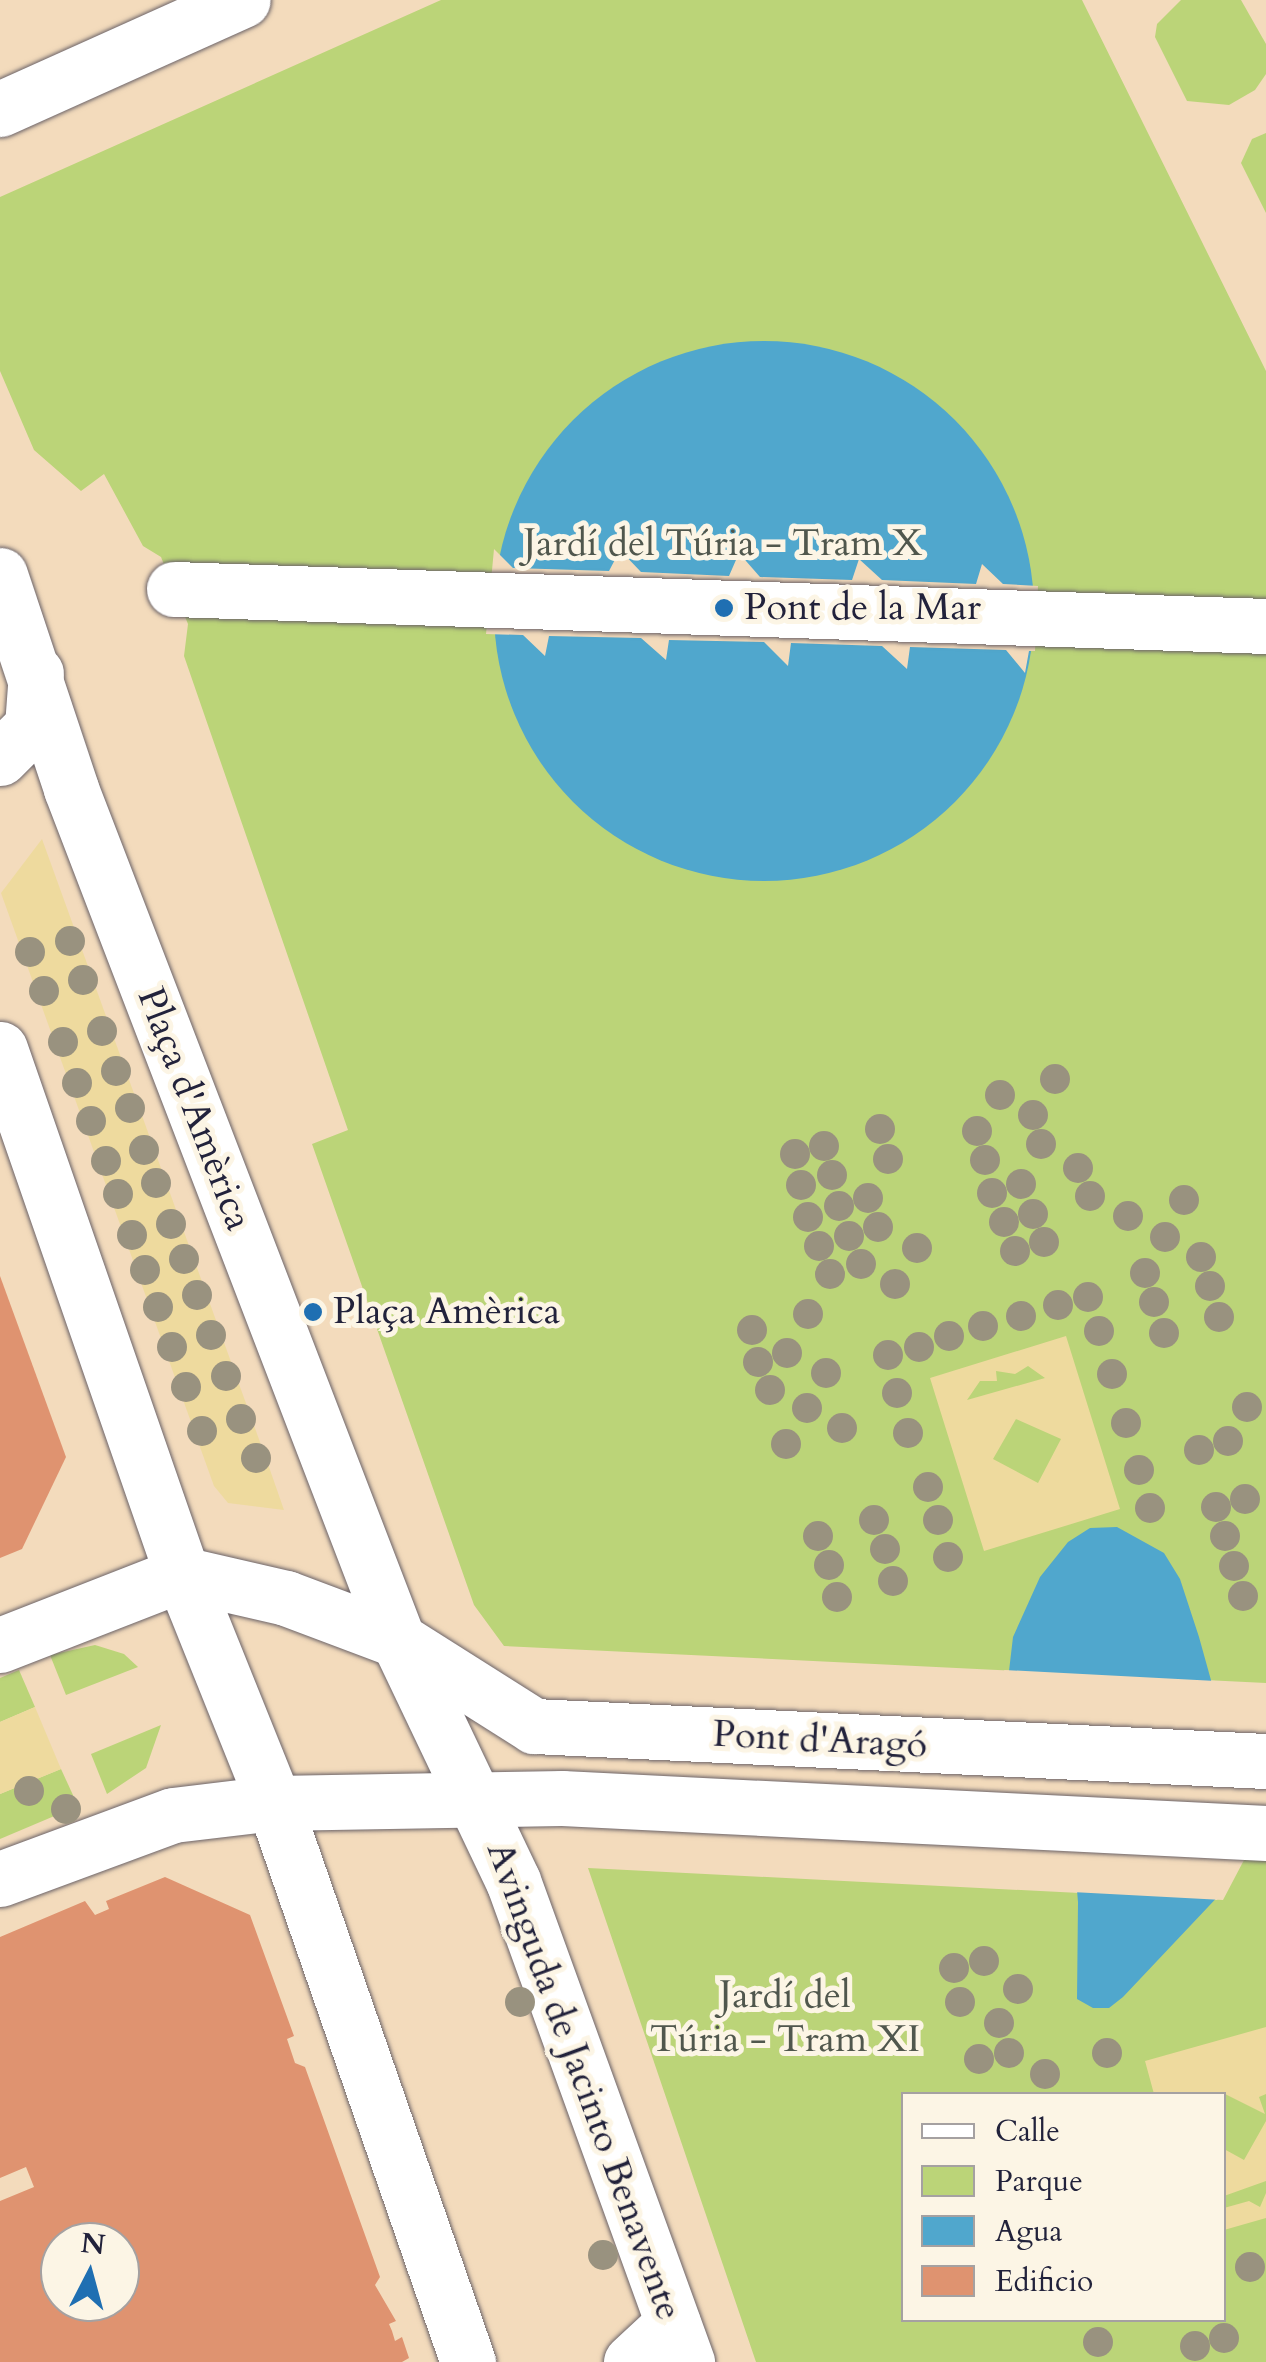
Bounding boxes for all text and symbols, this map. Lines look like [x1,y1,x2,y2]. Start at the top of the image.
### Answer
park label: Jardí del Túria - Tram X [524,521,922,567]
place label: Pont de la Mar [744,585,981,631]
marker: Pont de la Mar [713,597,735,619]
street label: Plaça d'Amèrica [127,981,261,1237]
place label: Plaça Amèrica [333,1289,560,1335]
marker: Plaça Amèrica [302,1301,324,1323]
street label: Pont d'Aragó [712,1712,928,1768]
street label: Avinguda de Jacinto Benavente [476,1836,692,2326]
park label: Jardí del Túria - Tram XI [650,1973,920,2062]
legend [901,2092,1226,2322]
text: Calle [995,2111,1060,2152]
text: Parque [995,2161,1083,2202]
text: Agua [995,2211,1063,2252]
north arrow [40,2222,140,2322]
text: N [79,2224,107,2264]
text: Edificio [995,2261,1093,2302]

